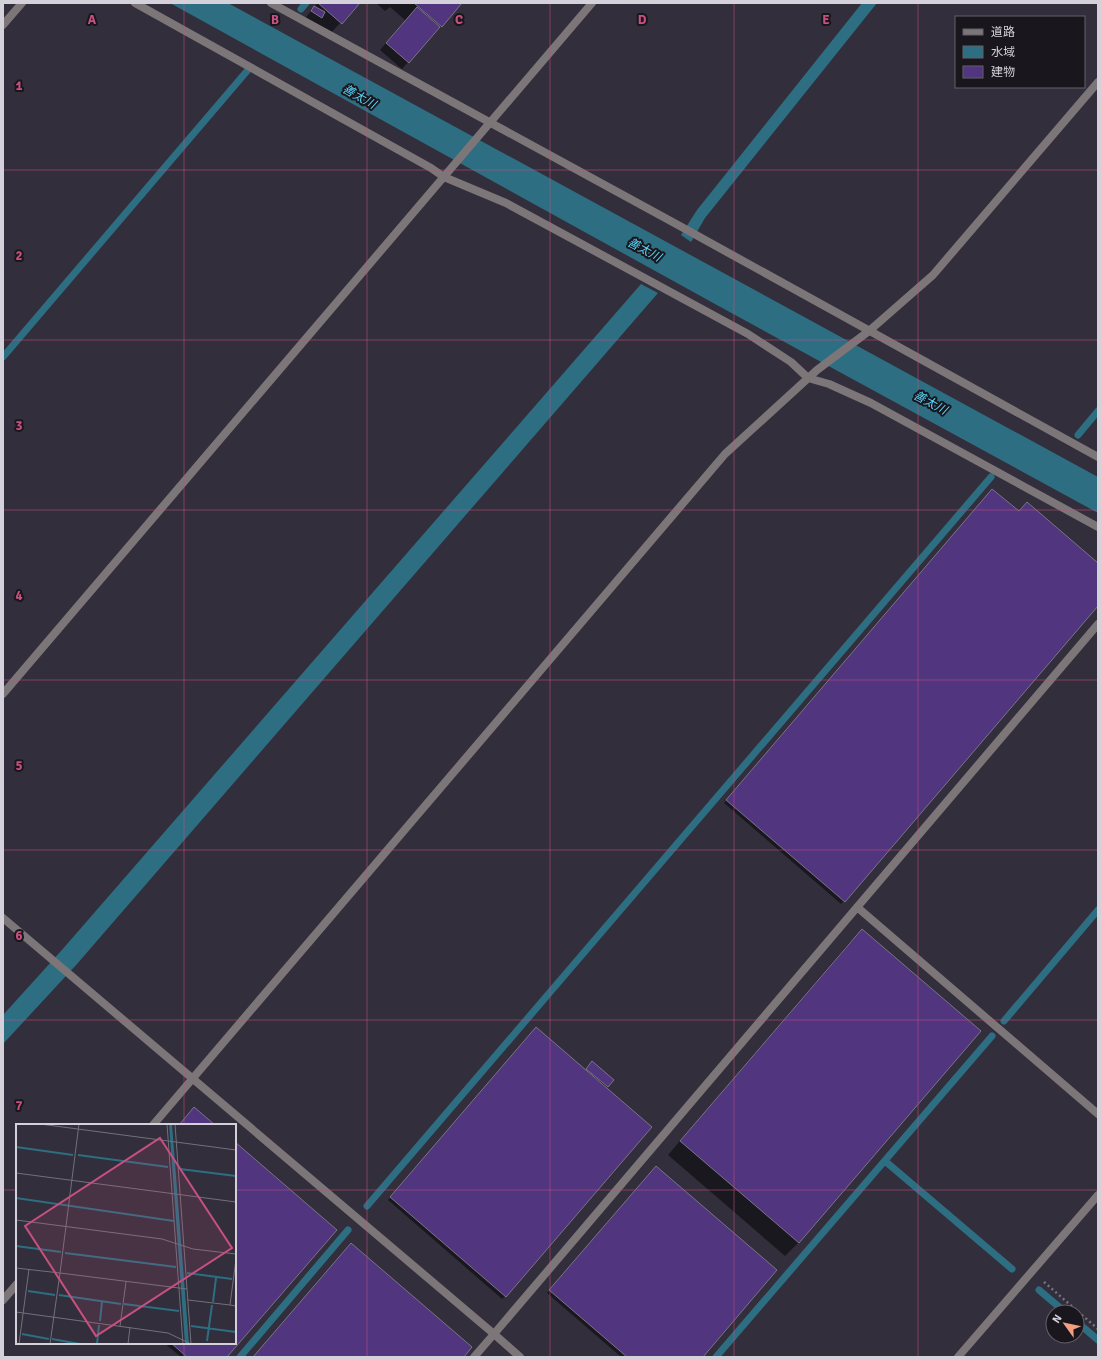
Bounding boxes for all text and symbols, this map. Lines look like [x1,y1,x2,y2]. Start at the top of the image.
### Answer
text: A [88,12,97,28]
text: B [271,12,279,28]
text: C [455,12,463,28]
text: D [638,12,647,28]
text: E [822,12,830,28]
legend [955,16,1085,88]
text: 道路 [991,25,1015,40]
text: 水域 [991,45,1015,60]
text: 建物 [991,65,1015,80]
text: 1 [15,78,23,94]
water label: 善太川 [340,82,380,113]
water label: 善太川 [625,235,665,266]
text: 2 [15,248,23,264]
water label: 善太川 [911,388,951,419]
text: 3 [15,418,23,434]
text: 4 [15,588,23,604]
text: 5 [15,758,23,774]
text: 6 [15,928,23,944]
text: 7 [15,1098,23,1114]
inset map [16,1124,236,1344]
north arrow [1045,1304,1085,1344]
text: N [1049,1312,1065,1326]

